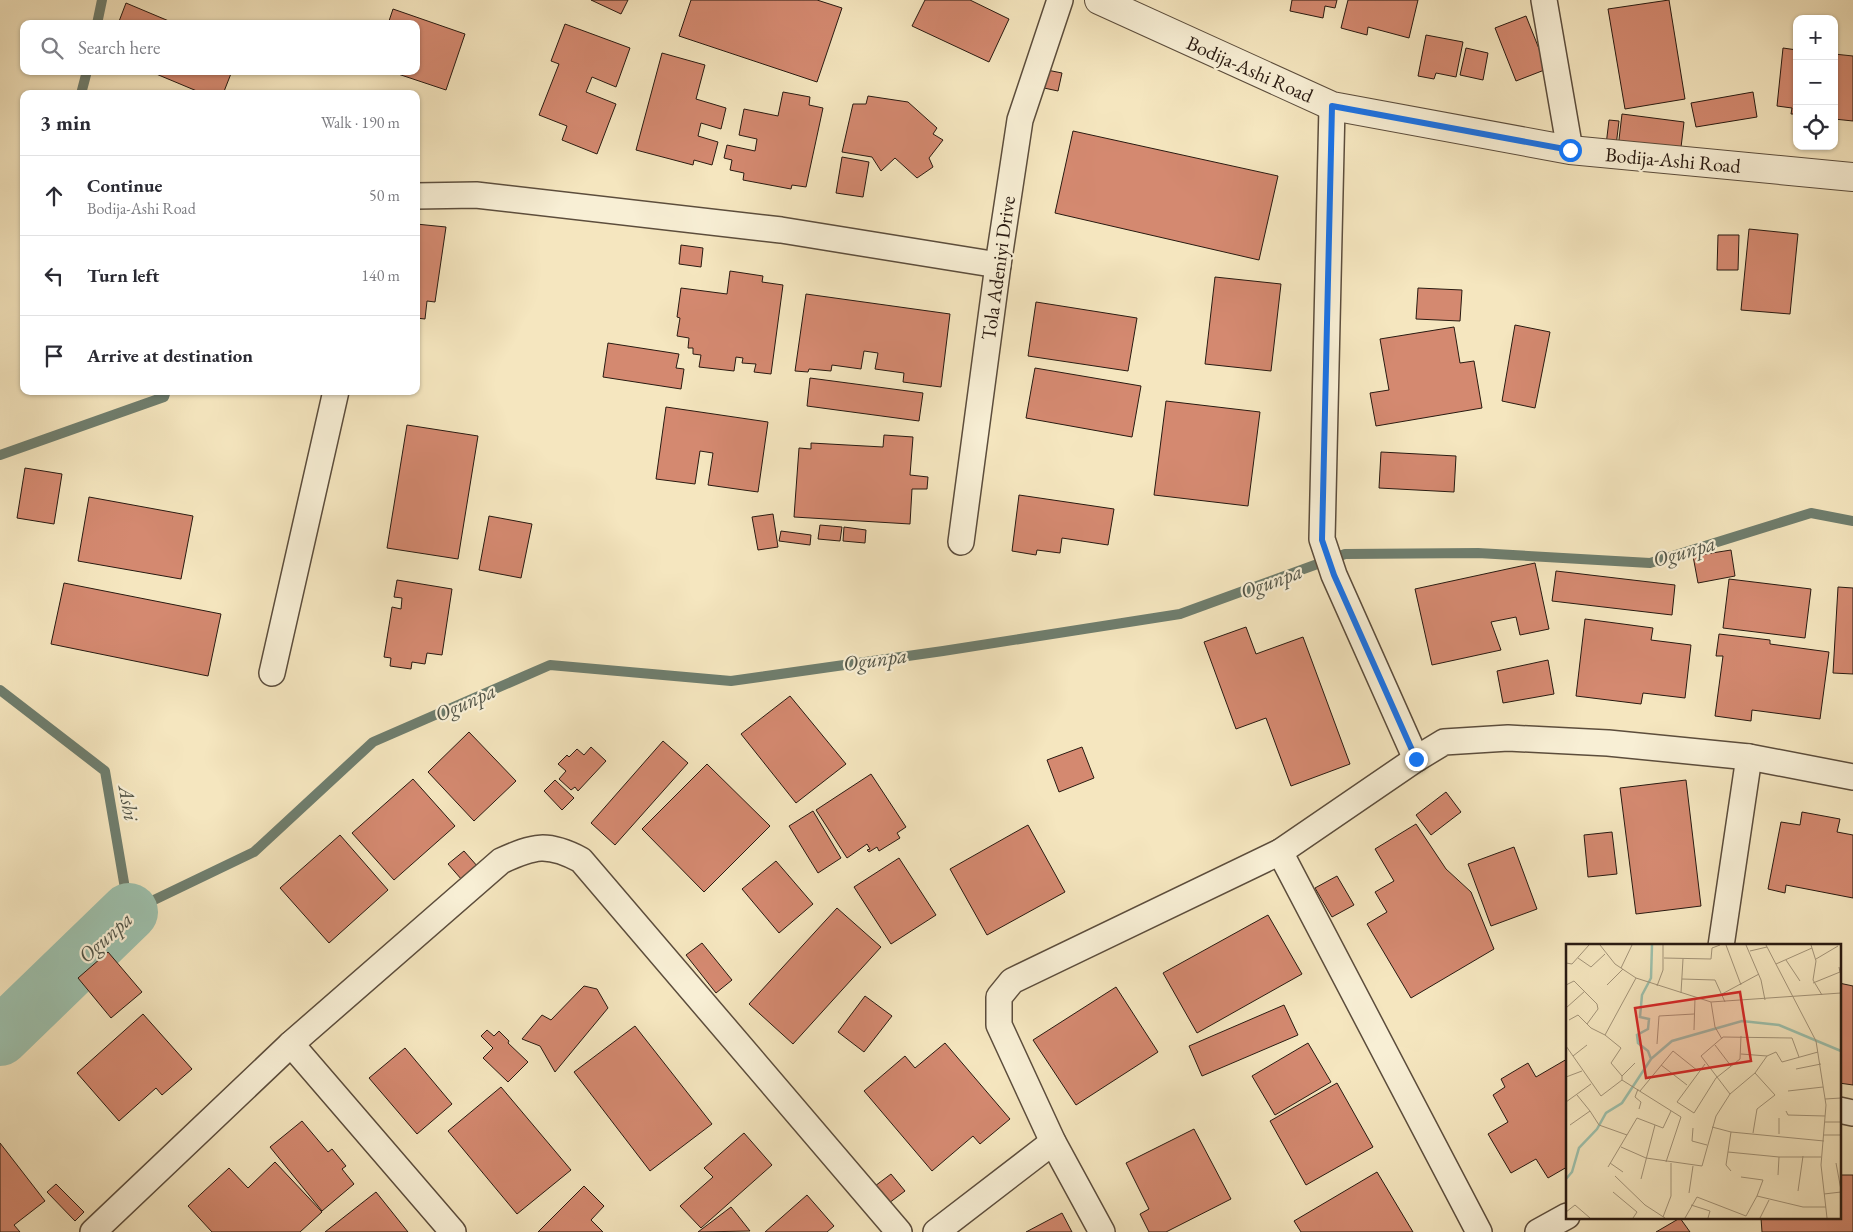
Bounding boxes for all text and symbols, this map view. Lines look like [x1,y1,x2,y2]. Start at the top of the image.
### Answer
map controls [1793,15,1838,150]
button: + [1793,15,1838,60]
search box [20,20,420,75]
street label: Bodija-Ashi Road [1183,29,1318,109]
icon: search [38,34,66,62]
text: Search here [78,35,160,60]
button: − [1793,60,1838,105]
button: locate [1793,105,1838,150]
text: 3 min [40,109,91,136]
text: Walk · 190 m [321,112,400,133]
route start [1559,139,1582,162]
street label: Bodija-Ashi Road [1604,141,1743,179]
text: Continue [87,173,162,198]
icon: ahead [40,182,68,210]
text: 50 m [369,185,400,206]
street label: Tola Adeniyi Drive [975,194,1021,342]
text: Bodija-Ashi Road [87,198,196,219]
icon: left [40,262,68,290]
text: Turn left [87,263,159,288]
text: 140 m [361,265,400,286]
icon: arrive [40,342,68,370]
text: Arrive at destination [87,343,253,368]
water label: Ogunpa [1649,529,1719,573]
water label: Ogunpa [1236,557,1306,605]
water label: Ogunpa [841,641,909,677]
water label: Ogunpa [430,677,500,727]
route end [1405,748,1428,771]
water label: Ashi [112,781,146,824]
water label: Ogunpa [72,905,138,969]
inset map [1566,944,1840,1220]

